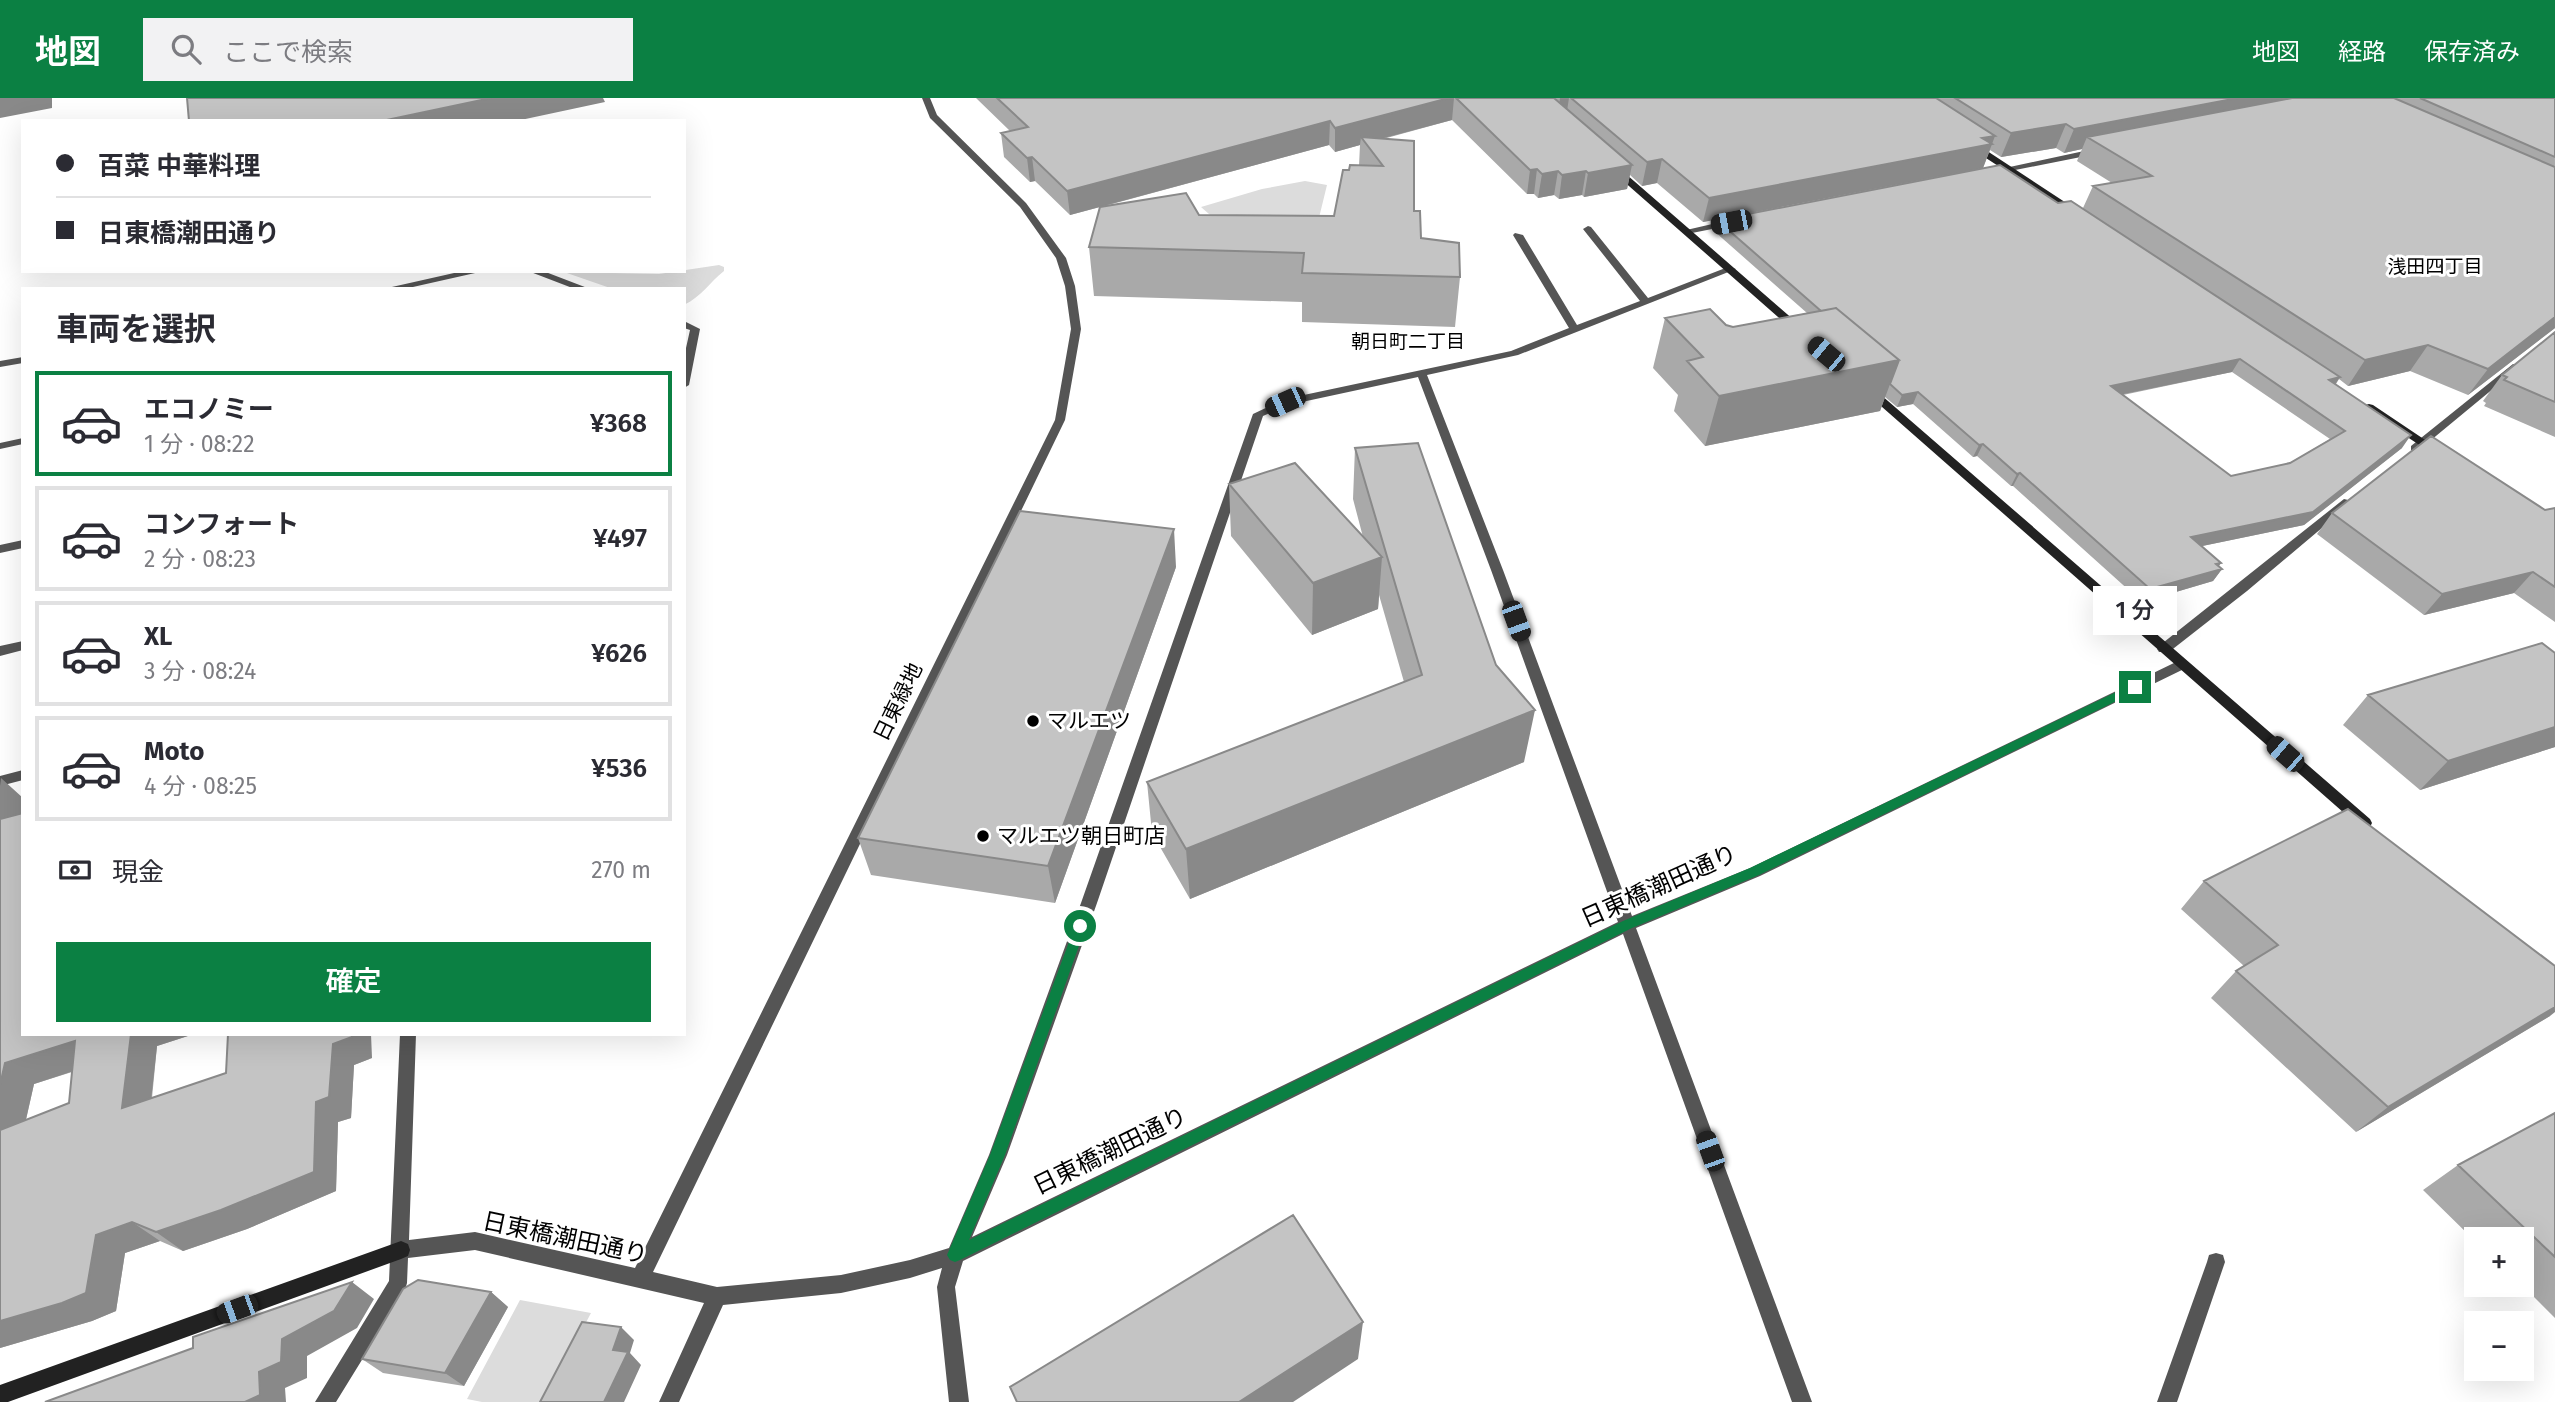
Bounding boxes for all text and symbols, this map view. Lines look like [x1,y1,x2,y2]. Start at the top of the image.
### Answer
search box [143,18,633,81]
icon: search [167,30,205,68]
text: 地図 [35,32,101,72]
text: ここで検索 [223,37,353,68]
text: 地図 [2252,38,2300,66]
text: 経路 [2338,38,2386,66]
text: 保存済み [2424,38,2520,66]
text: 百菜 中華料理 [98,151,260,182]
car [1709,208,1754,236]
text: 日東橋潮田通り [98,218,280,249]
district label: 浅田四丁目 [2387,255,2483,278]
text: 車両を選択 [56,310,216,348]
district label: 朝日町二丁目 [1351,330,1465,353]
car [1804,332,1849,376]
car [1262,384,1309,420]
icon: car [60,392,123,455]
text: エコノミー [144,394,274,425]
text: ¥368 [590,408,647,439]
text: 1 分 · 08:22 [144,430,255,458]
icon: car [60,507,123,570]
text: コンフォート [144,509,299,540]
text: ¥497 [593,523,647,554]
text: 2 分 · 08:23 [144,545,256,573]
callout: 1 分 [2093,586,2177,634]
text: 1 分 [2115,596,2155,624]
car [1499,598,1534,644]
text: XL [144,621,172,652]
icon: car [60,622,123,685]
text: ¥626 [591,638,647,669]
text: 3 分 · 08:24 [144,657,256,685]
street label: 日東緑地 [868,659,928,745]
route end [2119,671,2151,703]
place label: マルエツ [1047,708,1131,734]
marker: マルエツ [1025,713,1041,729]
car [2263,732,2308,776]
text: Moto [144,736,204,767]
icon: car [60,737,123,800]
text: ¥536 [591,753,647,784]
text: 4 分 · 08:25 [144,772,257,800]
place label: マルエツ朝日町店 [997,823,1165,849]
marker: マルエツ朝日町店 [975,828,991,844]
street label: 日東橋潮田通り [1577,839,1741,933]
icon: cash [56,851,94,889]
text: 270 m [591,856,651,884]
text: 現金 [112,857,164,888]
route start [1064,910,1096,942]
button: 確定 [56,942,651,1022]
street label: 日東橋潮田通り [1028,1102,1192,1200]
car [1693,1128,1728,1174]
street label: 日東橋潮田通り [480,1207,650,1269]
map controls [2464,1227,2534,1381]
button: + [2464,1227,2534,1297]
car [214,1292,261,1326]
button: − [2464,1311,2534,1381]

